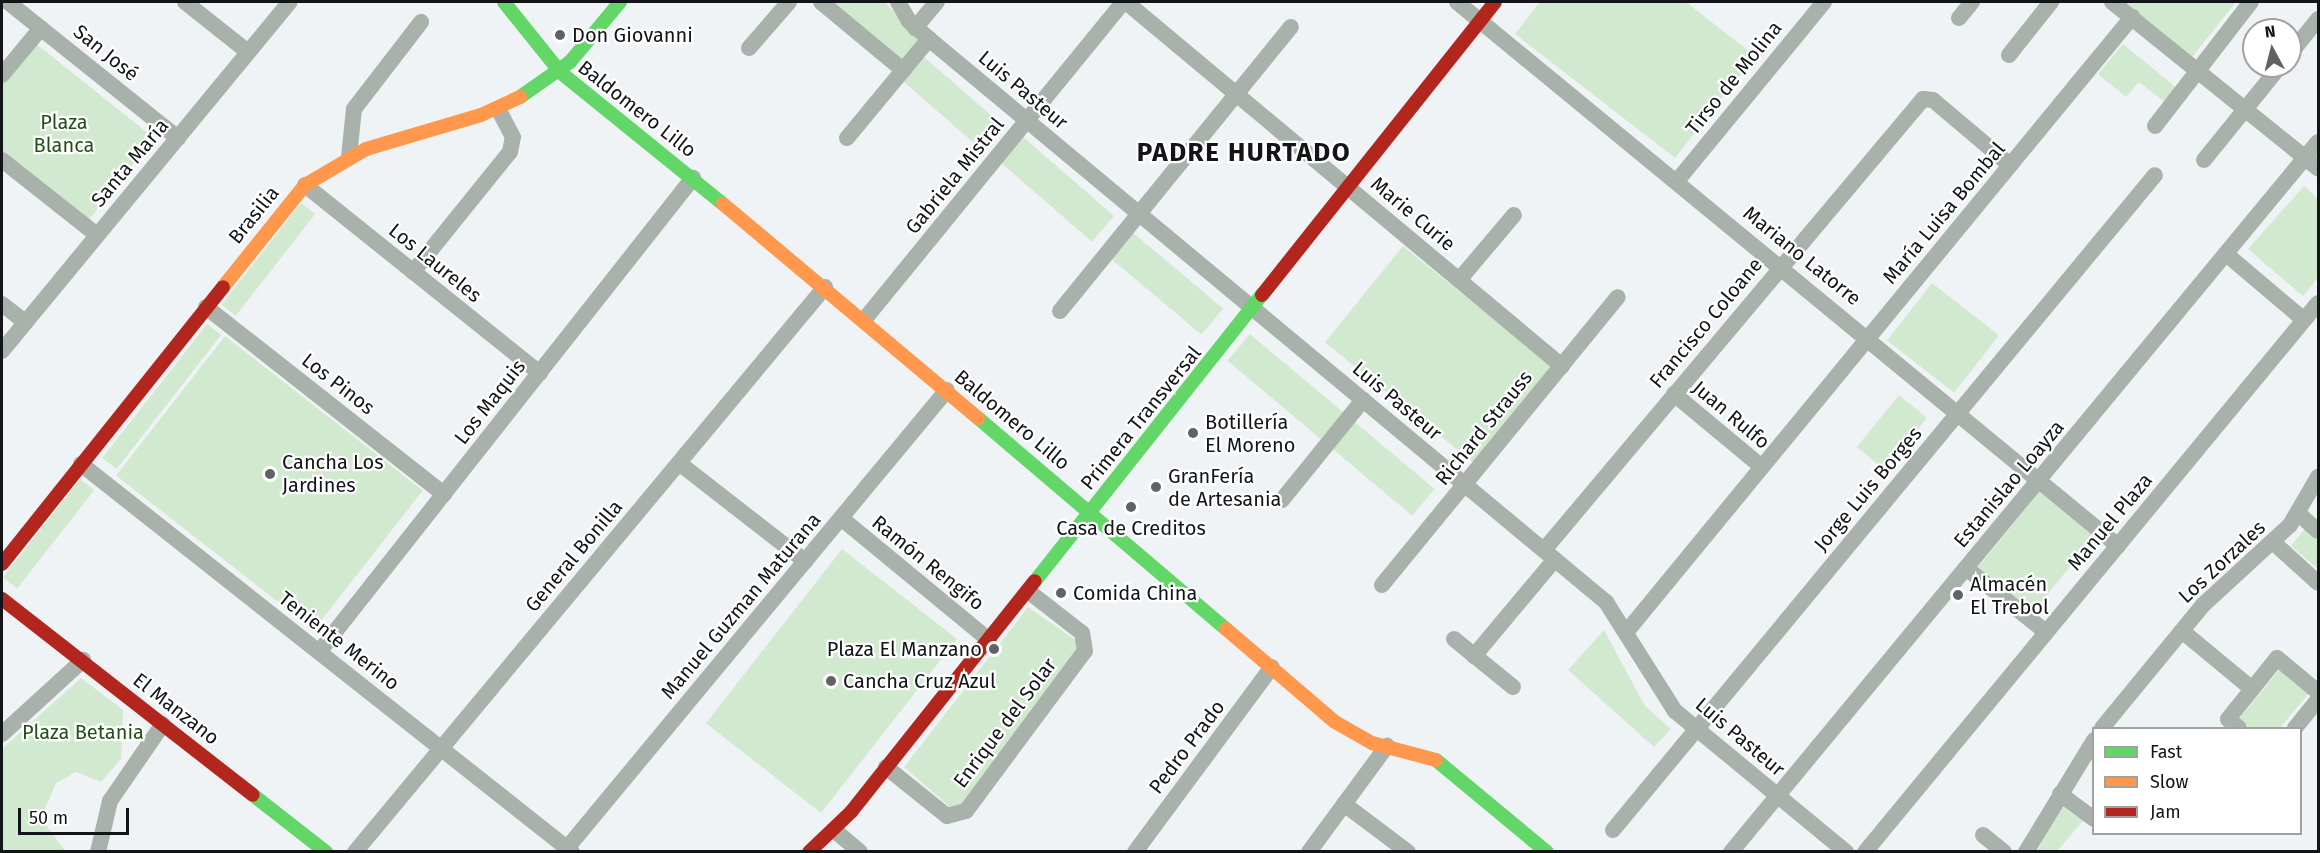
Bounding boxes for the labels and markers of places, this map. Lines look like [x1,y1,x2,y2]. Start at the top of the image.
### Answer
place label: Don Giovanni [572,23,693,47]
marker: Don Giovanni [553,28,567,42]
place label: Botillería El Moreno [1205,410,1295,457]
marker: Botillería El Moreno [1186,426,1200,440]
place label: Cancha Los Jardines [282,450,384,497]
place label: GranFería de Artesania [1168,464,1281,511]
marker: Cancha Los Jardines [263,467,277,481]
marker: GranFería de Artesania [1149,480,1163,494]
marker: Casa de Creditos [1124,500,1138,514]
place label: Casa de Creditos [1056,516,1206,540]
place label: Almacén El Trebol [1970,572,2049,619]
place label: Comida China [1073,581,1197,605]
marker: Comida China [1054,586,1068,600]
marker: Almacén El Trebol [1951,588,1965,602]
place label: Plaza El Manzano [827,637,982,661]
marker: Plaza El Manzano [987,642,1001,656]
place label: Cancha Cruz Azul [843,669,996,693]
marker: Cancha Cruz Azul [824,674,838,688]

